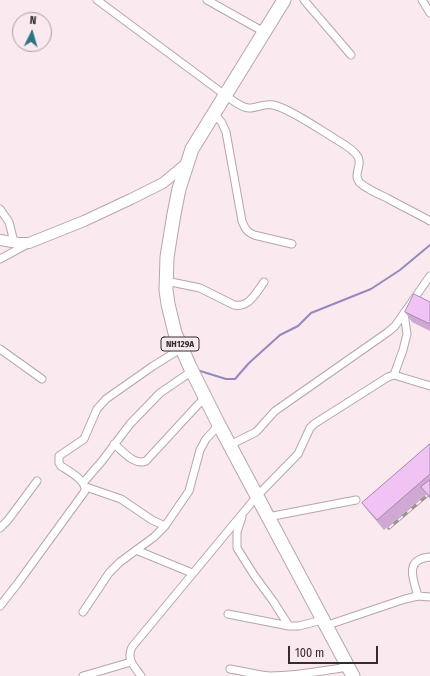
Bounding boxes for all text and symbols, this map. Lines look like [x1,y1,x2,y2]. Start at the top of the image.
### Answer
north arrow [12,12,52,52]
text: N [29,14,37,27]
road number: NH129A [161,337,199,351]
scale bar [290,638,380,664]
text: 100 m [295,646,324,660]

